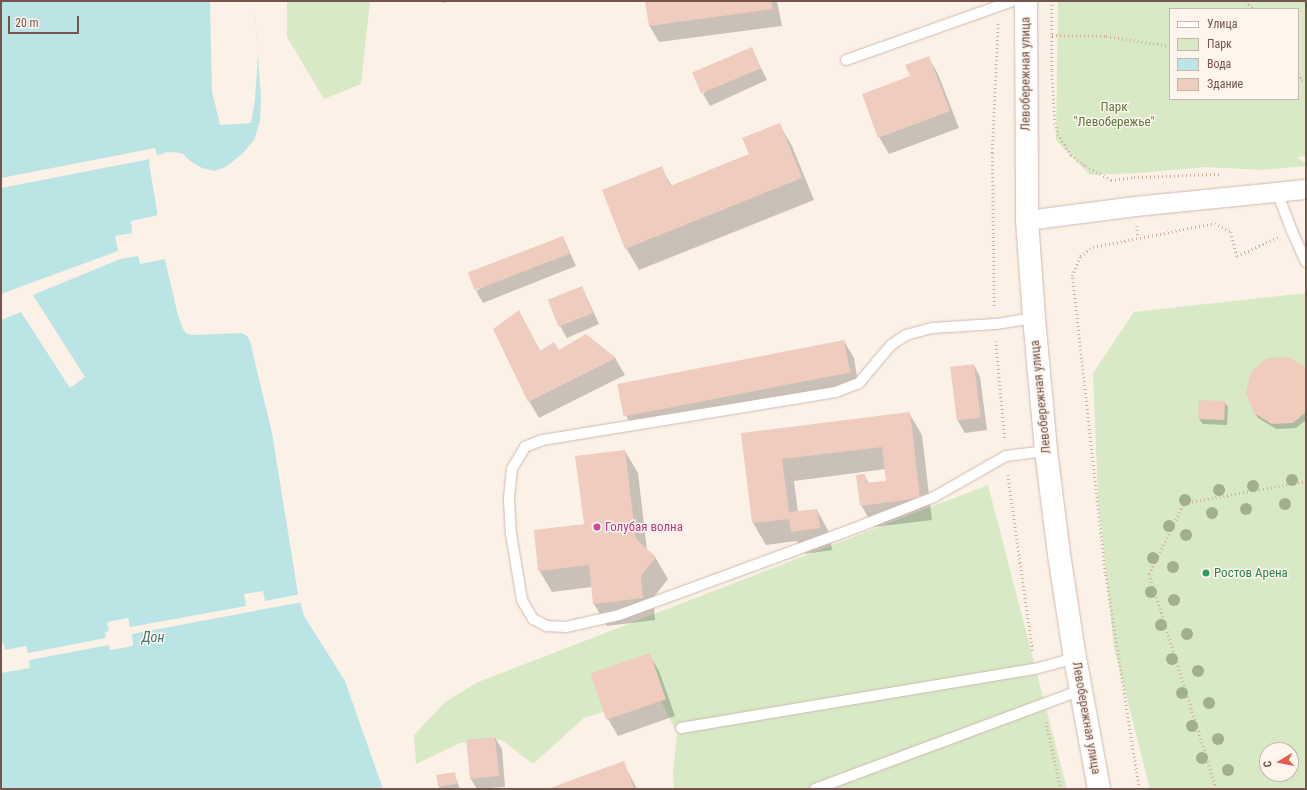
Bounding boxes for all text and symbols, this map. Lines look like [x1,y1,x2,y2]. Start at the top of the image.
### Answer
scale bar [10,8,81,34]
legend [1169,8,1299,100]
text: 20 m [15,16,39,30]
street label: Левобережная улица [1018,17,1034,131]
text: Улица [1207,17,1237,31]
text: Парк [1207,37,1232,51]
text: Вода [1207,57,1231,71]
text: Здание [1207,77,1243,91]
park label: Парк "Левобережье" [1073,100,1155,131]
street label: Левобережная улица [1027,339,1055,455]
place label: Голубая волна [605,519,683,535]
marker: Голубая волна [592,522,602,532]
place label: Ростов Арена [1214,565,1288,581]
marker: Ростов Арена [1201,568,1211,578]
water label: Дон [142,629,164,645]
street label: Левобережная улица [1068,660,1104,776]
north arrow [1259,742,1299,782]
text: С [1261,760,1275,768]

